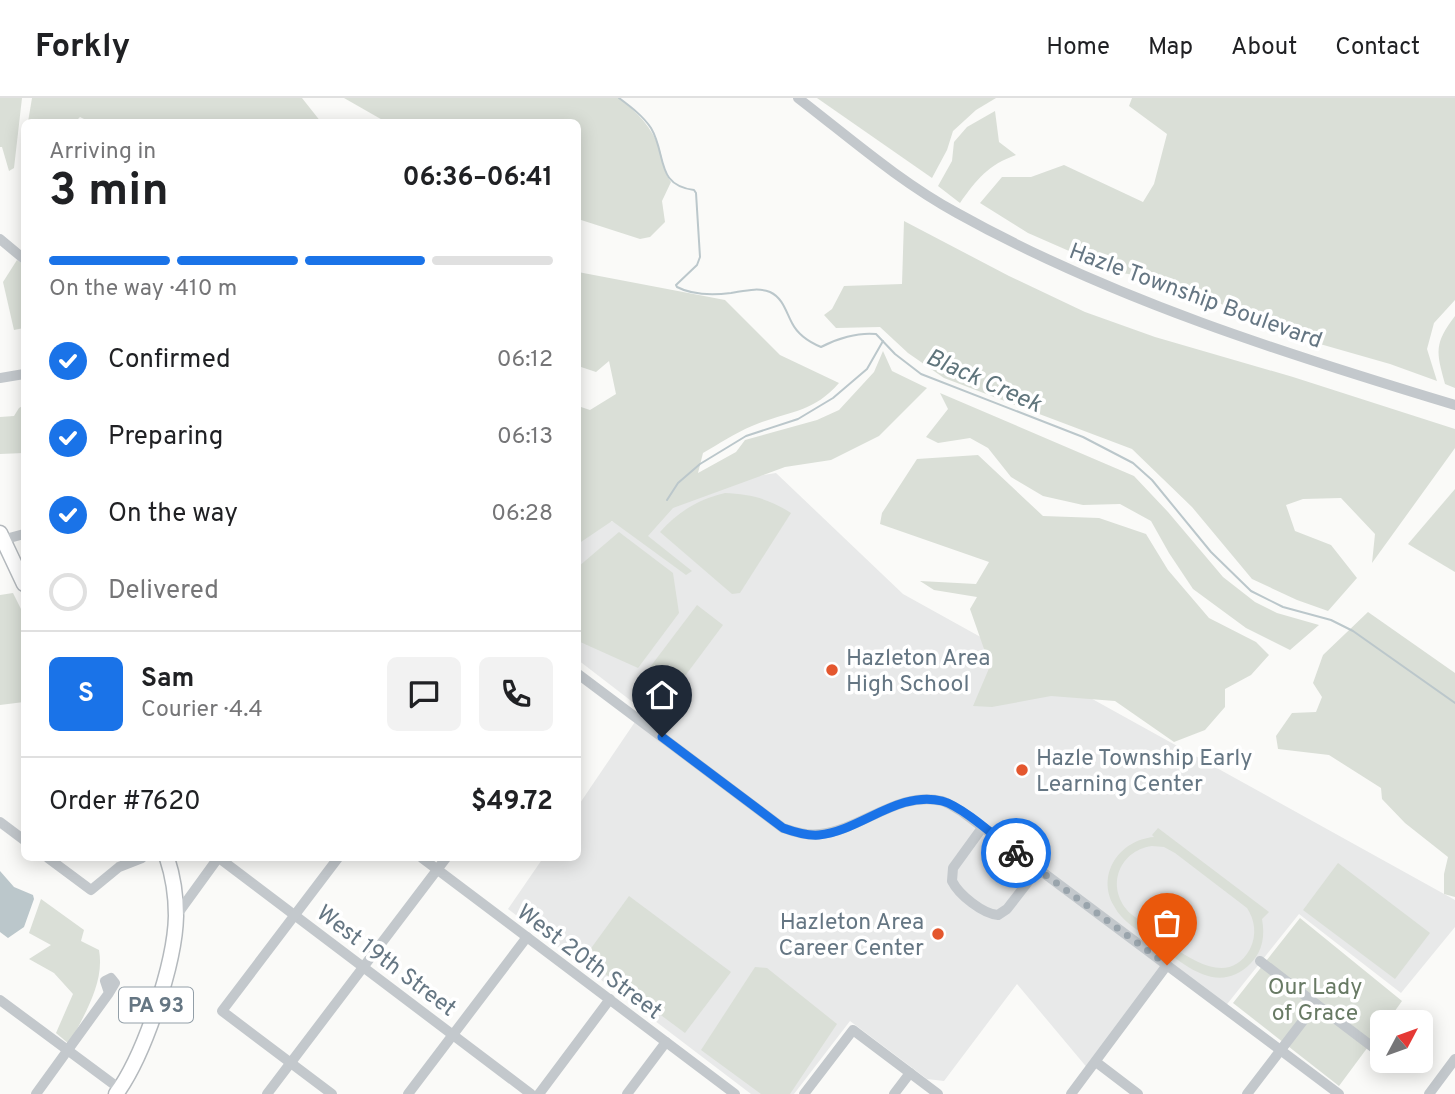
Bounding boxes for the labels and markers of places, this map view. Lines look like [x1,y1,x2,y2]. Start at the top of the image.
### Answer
place label: Hazleton Area High School [846,645,990,700]
marker: Hazleton Area High School [824,662,840,678]
pin [632,665,692,737]
place label: Hazle Township Early Learning Center [1036,745,1252,800]
marker: Hazle Township Early Learning Center [1014,762,1030,778]
pin [1137,893,1197,965]
place label: Hazleton Area Career Center [778,909,924,964]
marker: Hazleton Area Career Center [930,926,946,942]

